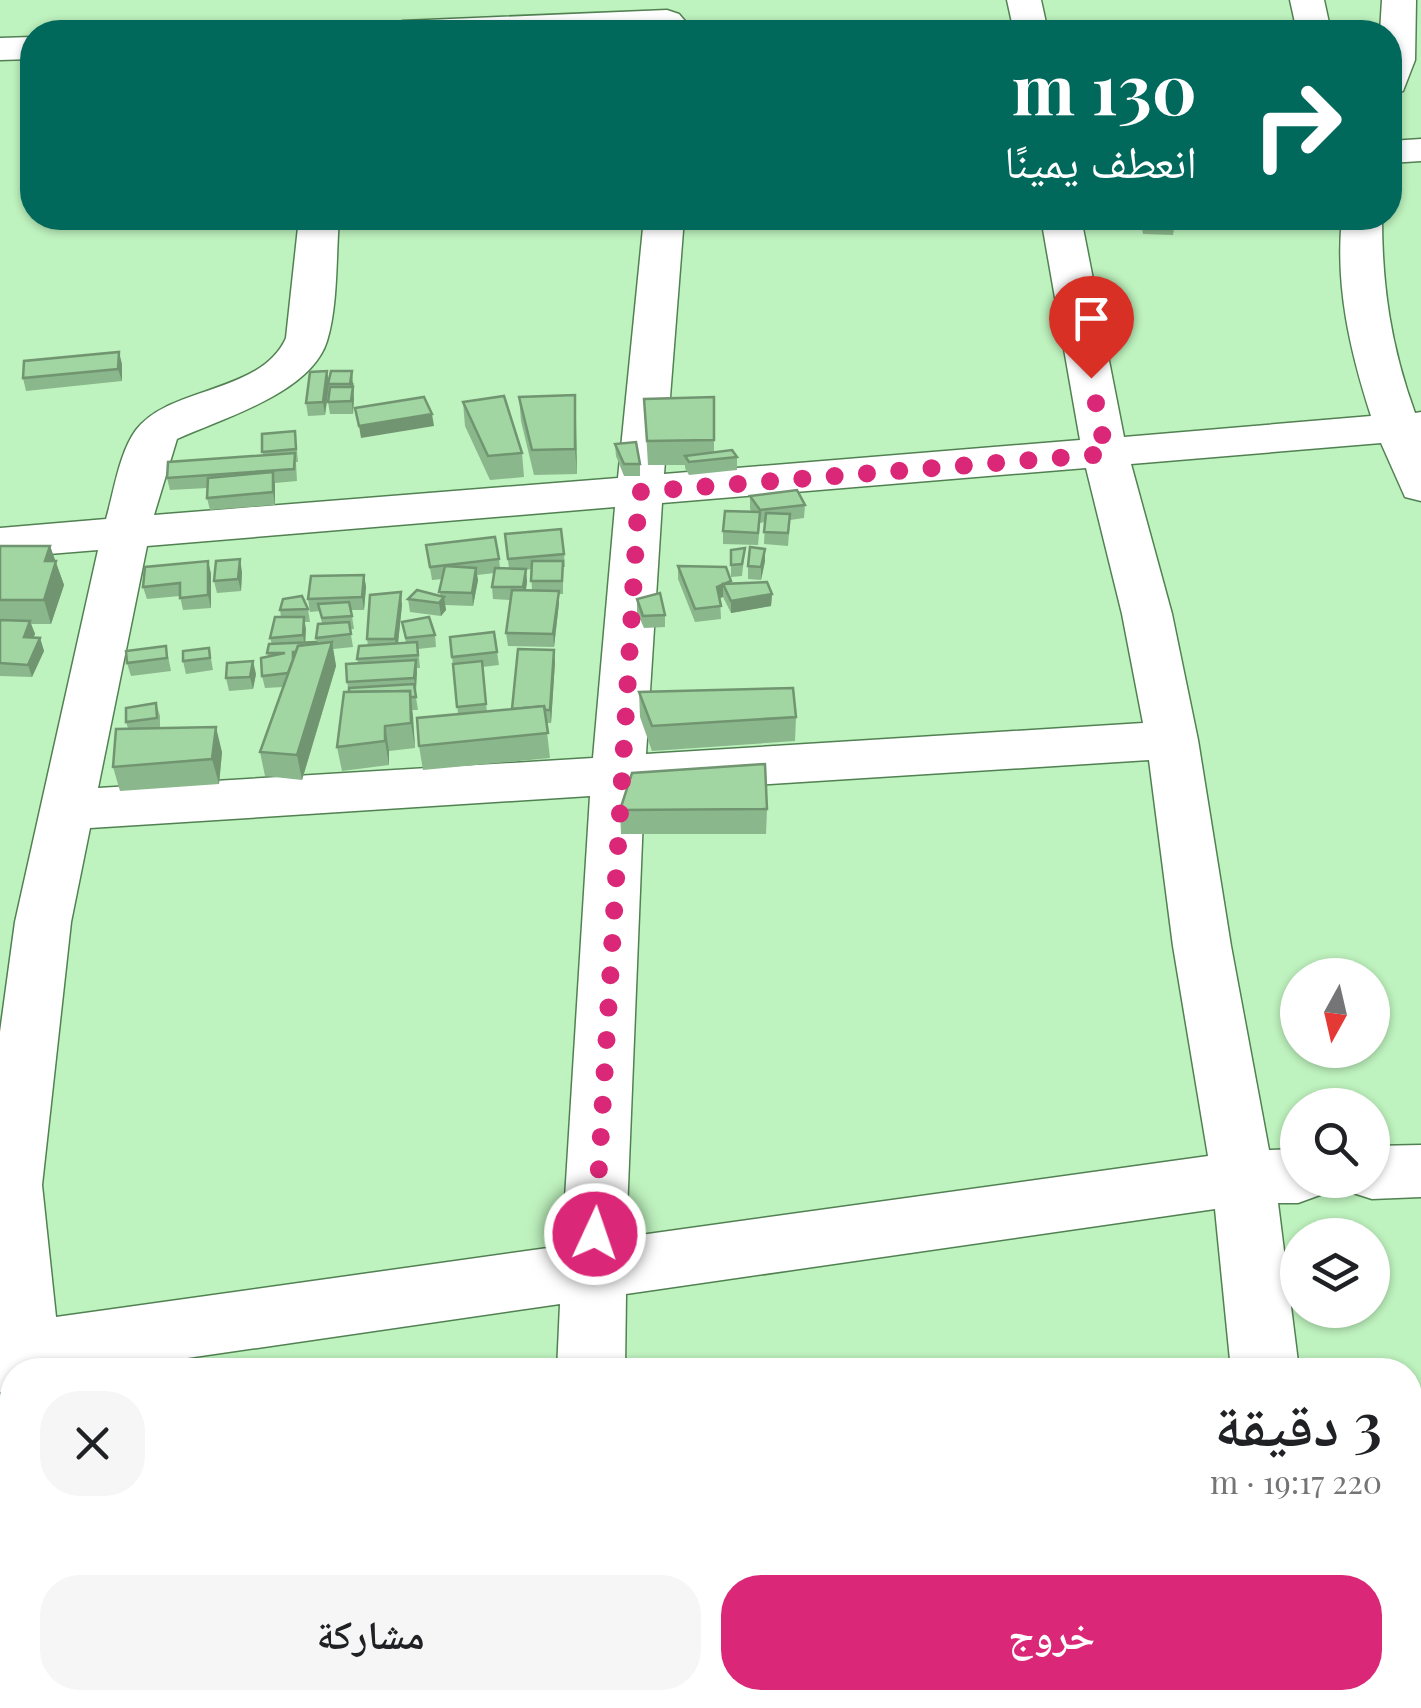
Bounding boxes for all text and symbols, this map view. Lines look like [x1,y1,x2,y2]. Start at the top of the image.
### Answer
text: 130 m [1012,39,1197,133]
icon: right [1232,60,1362,190]
text: انعطف يمينًا [1004,129,1197,189]
pin [1049,276,1134,379]
icon: arrive [1064,291,1119,346]
north arrow [1280,958,1390,1068]
map controls [1280,958,1390,1328]
button: search [1280,1088,1390,1198]
position arrow [543,1182,647,1286]
button: layers [1280,1218,1390,1328]
text: 3 دقيقة [1214,1381,1382,1461]
button: close [40,1391,145,1496]
text: 220 m · 19:17 [1210,1459,1382,1502]
button: مشاركة [40,1575,701,1690]
button: خروج [721,1575,1382,1690]

